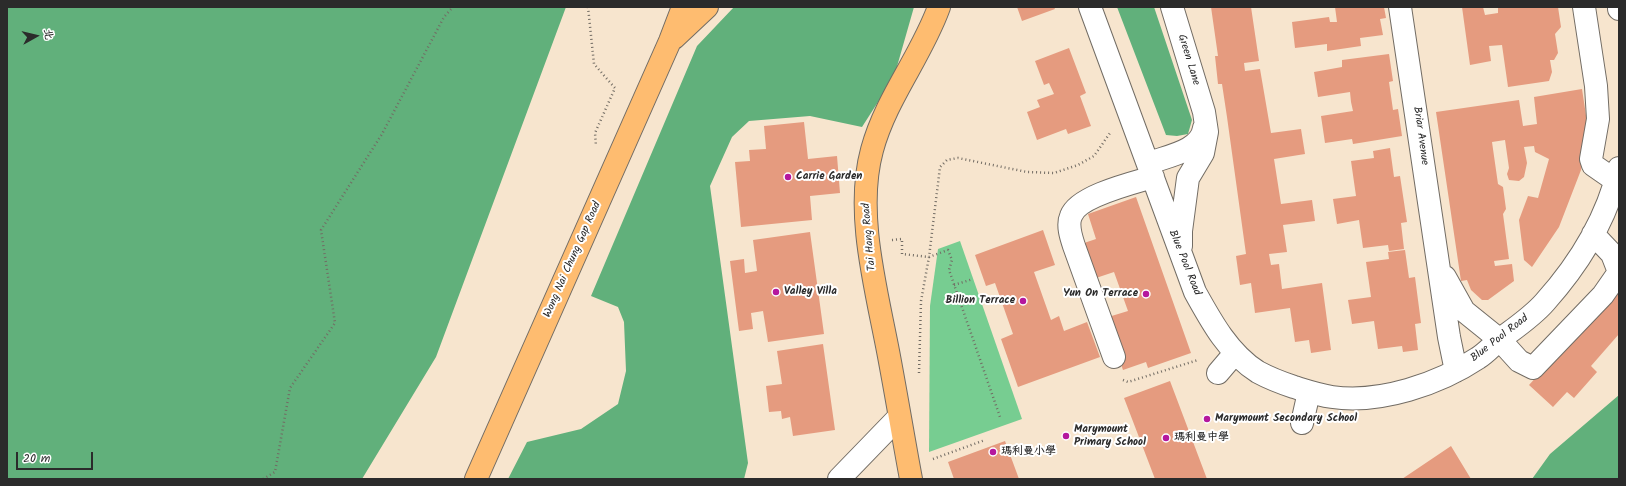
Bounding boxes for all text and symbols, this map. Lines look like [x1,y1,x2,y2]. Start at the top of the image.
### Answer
north arrow [16,16,56,56]
text: 北 [38,28,58,41]
street label: Green Lane [1174,33,1202,87]
street label: Briar Avenue [1409,106,1431,166]
place label: Carrie Garden [796,170,862,184]
marker: Carrie Garden [783,172,793,182]
street label: Wong Nai Chung Gap Road [541,200,605,320]
street label: Tai Hang Road [860,202,880,272]
street label: Blue Pool Road [1165,228,1203,298]
place label: Valley Villa [784,285,837,299]
marker: Valley Villa [771,287,781,297]
place label: Yun On Terrace [1063,287,1138,301]
marker: Yun On Terrace [1141,289,1151,299]
place label: Billion Terrace [946,294,1015,308]
marker: Billion Terrace [1018,296,1028,306]
street label: Blue Pool Road [1469,312,1531,366]
place label: Marymount Secondary School [1215,412,1357,426]
marker: Marymount Secondary School [1202,414,1212,424]
place label: Marymount Primary School [1074,423,1146,449]
marker: Marymount Primary School [1061,431,1071,441]
place label: 瑪利曼中學 [1174,431,1229,445]
marker: 瑪利曼中學 [1161,433,1171,443]
scale bar [18,444,95,470]
place label: 瑪利曼小學 [1001,445,1056,459]
marker: 瑪利曼小學 [988,447,998,457]
text: 20 m [23,449,50,468]

